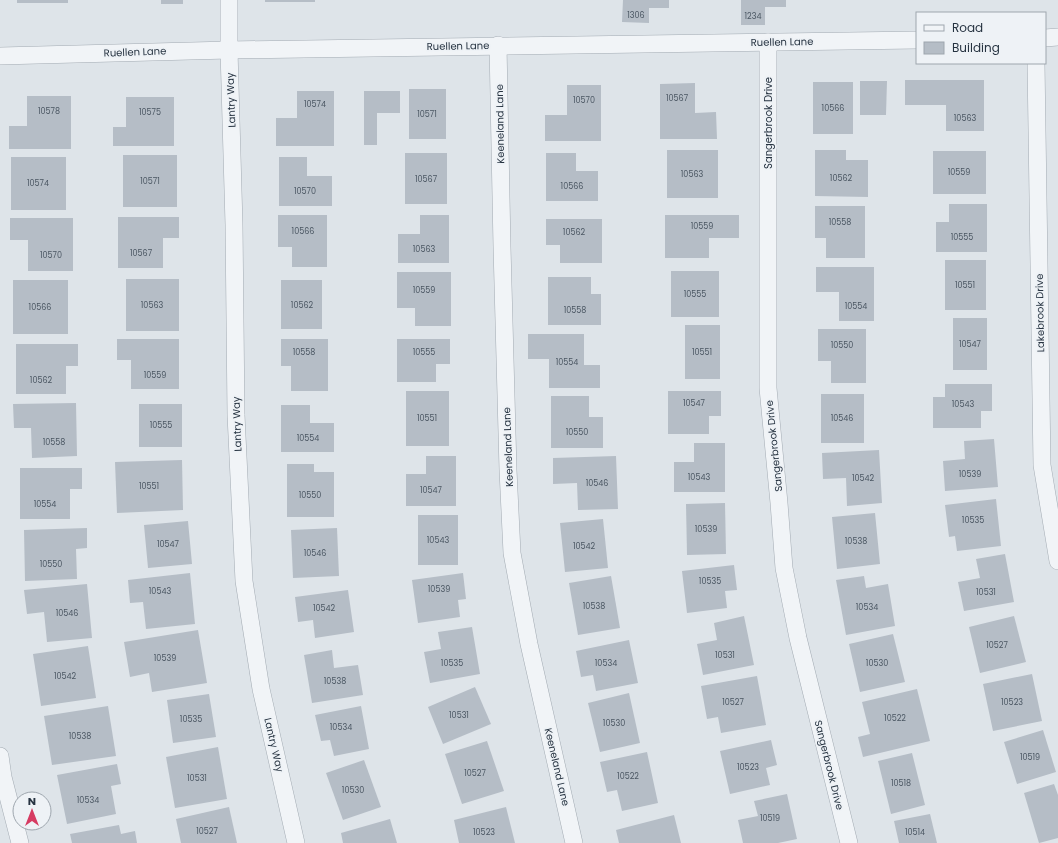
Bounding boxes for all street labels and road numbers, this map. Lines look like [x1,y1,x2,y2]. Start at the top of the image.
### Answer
street label: Ruellen Lane [751,34,813,50]
street label: Ruellen Lane [427,38,489,54]
street label: Ruellen Lane [103,43,167,61]
street label: Lantry Way [223,72,239,128]
street label: Sangerbrook Drive [761,77,776,169]
street label: Keeneland Lane [492,84,508,164]
street label: Lakebrook Drive [1032,274,1048,352]
street label: Lantry Way [229,396,245,452]
street label: Sangerbrook Drive [762,400,786,492]
street label: Keeneland Lane [499,407,517,487]
street label: Lantry Way [260,716,288,774]
street label: Sangerbrook Drive [811,719,847,811]
street label: Keeneland Lane [541,726,573,808]

